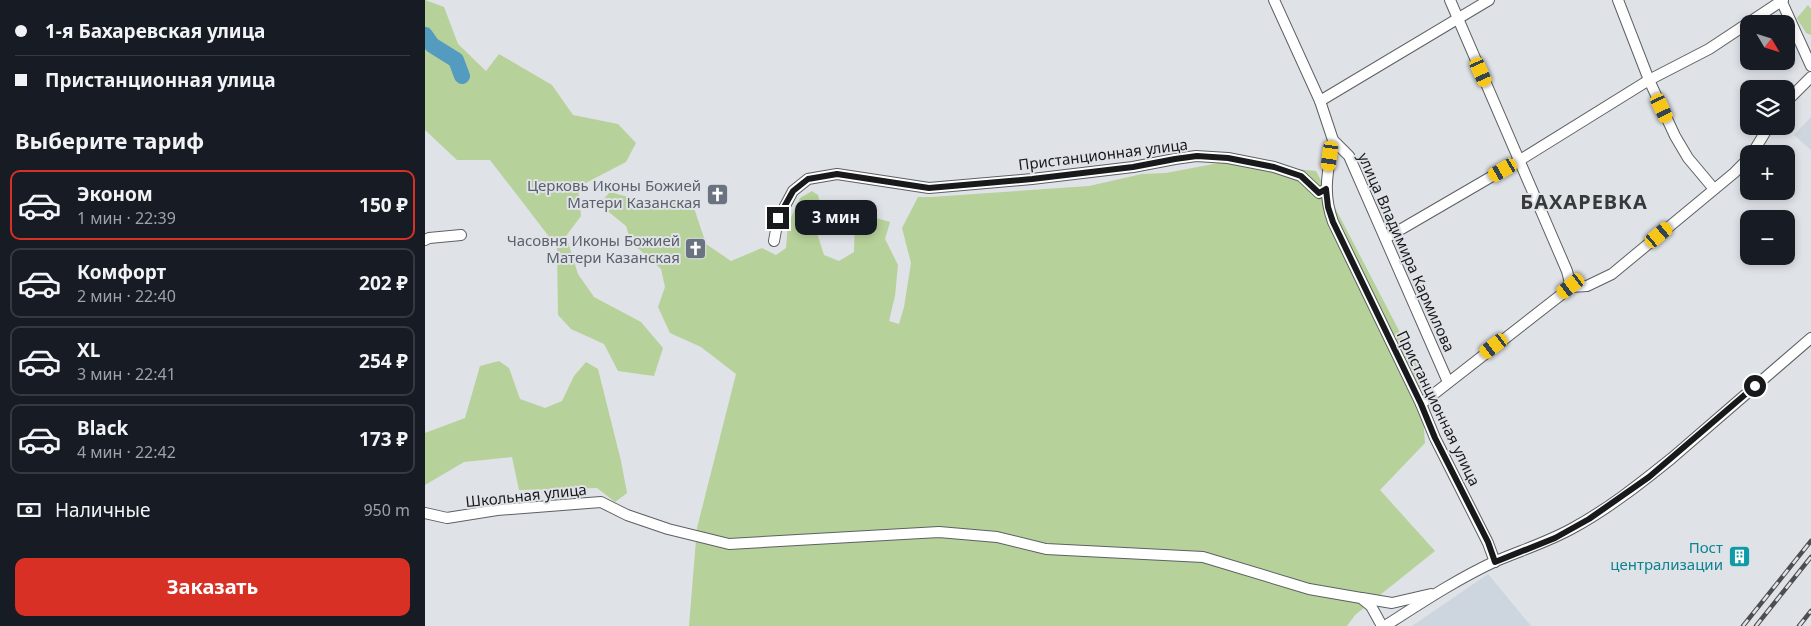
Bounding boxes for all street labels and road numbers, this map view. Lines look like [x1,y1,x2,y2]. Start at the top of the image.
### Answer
street label: Пристанционная улица [1017,134,1189,174]
street label: улица Владимира Кармилова [1354,149,1460,355]
street label: Пристанционная улица [1393,327,1485,489]
street label: Школьная улица [464,479,588,511]

